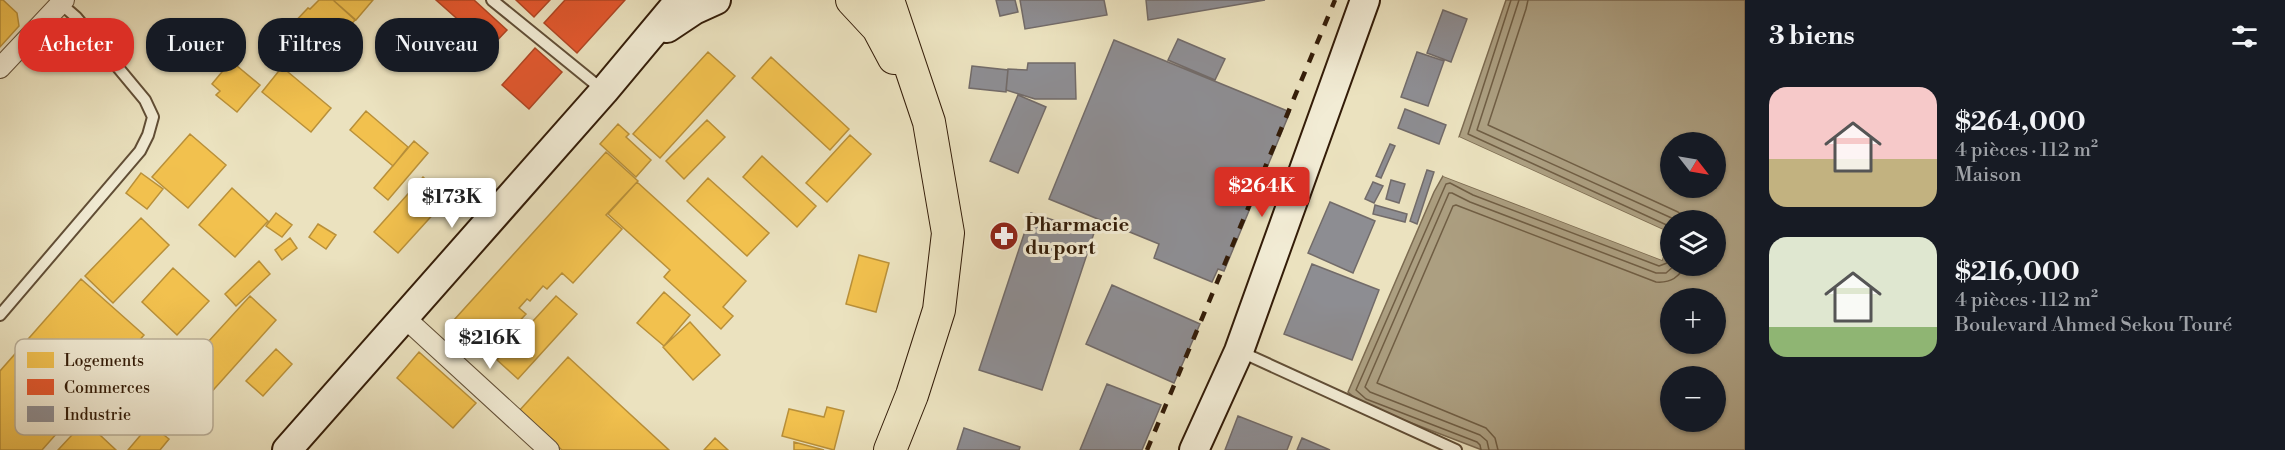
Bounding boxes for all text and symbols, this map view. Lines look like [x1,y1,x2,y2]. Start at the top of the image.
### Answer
chip: Acheter [18,18,134,72]
chip: Louer [146,18,246,72]
chip: Filtres [258,18,363,72]
chip: Nouveau [375,18,499,72]
text: 3 biens [1769,20,1855,52]
icon: filters [2228,20,2261,53]
text: $264,000 [1955,106,2086,138]
icon: home [1817,111,1889,183]
north arrow [1660,132,1726,198]
map controls [1660,132,1726,432]
text: 4 pièces · 112 m² [1955,138,2098,163]
text: Maison [1955,163,2021,188]
pin: $264K [1220,167,1304,218]
text: $264K [1229,174,1296,199]
pin: $173K [410,178,494,229]
text: $173K [422,185,482,210]
button: layers [1660,210,1726,276]
place label: Pharmacie du port [1025,213,1129,261]
pharmacy icon: Pharmacie du port [988,220,1020,252]
text: $216,000 [1955,256,2080,288]
icon: home [1817,261,1889,333]
button: + [1660,288,1726,354]
text: 4 pièces · 112 m² [1955,288,2098,313]
text: Boulevard Ahmed Sekou Touré [1955,313,2232,338]
pin: $216K [448,319,532,370]
text: $216K [459,326,521,351]
legend [15,339,213,435]
text: Logements [64,351,144,371]
button: − [1660,366,1726,432]
text: Commerces [64,378,150,398]
text: Industrie [64,405,131,425]

